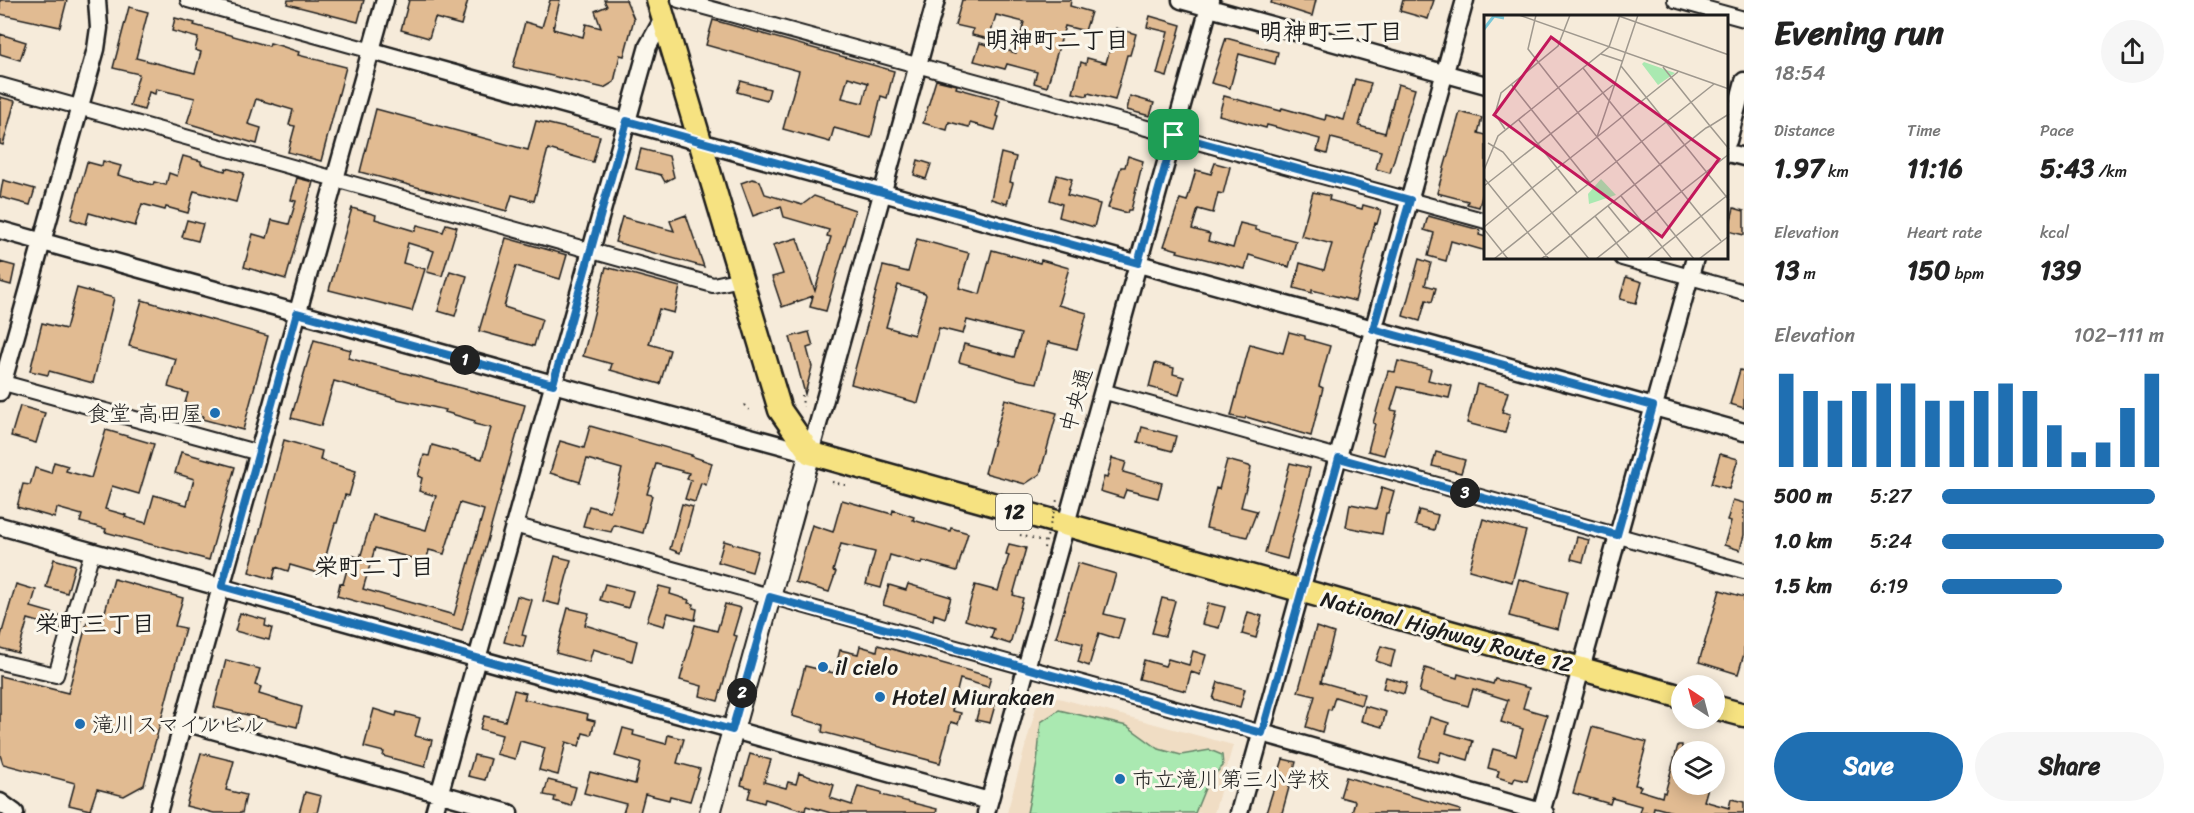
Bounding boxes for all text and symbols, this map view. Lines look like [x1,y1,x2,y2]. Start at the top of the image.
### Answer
text: Evening run [1774,4,1944,62]
district label: 明神町三丁目 [1259,11,1403,53]
inset map [1484,15,1729,260]
district label: 明神町二丁目 [985,19,1129,61]
button: share [2101,20,2164,83]
text: 18:54 [1774,56,1825,91]
pin [1148,109,1199,160]
text: Distance [1774,116,1835,145]
text: Time [1907,116,1941,145]
text: Pace [2040,116,2074,145]
icon: arrive [1157,118,1190,151]
text: 1.97 [1774,145,1824,191]
text: 11:16 [1907,145,1963,191]
text: 5:43 [2040,145,2094,191]
text: km [1824,157,1849,186]
text: /km [2094,157,2127,186]
text: Elevation [1774,218,1839,247]
text: Heart rate [1907,218,1982,247]
text: kcal [2040,218,2069,247]
text: 13 [1774,247,1799,293]
text: 150 [1907,247,1950,293]
text: 139 [2040,247,2081,293]
text: m [1799,259,1816,288]
text: bpm [1950,259,1984,288]
text: Elevation [1774,318,1855,353]
text: 102–111 m [2074,318,2164,353]
pin: 1 [450,345,480,375]
text: 1 [462,345,468,374]
street label: 中央通 [1048,363,1104,437]
place label: 食堂 高田屋 [87,394,203,433]
marker: 食堂 高田屋 [208,406,222,420]
pin: 3 [1450,478,1480,508]
text: 3 [1461,478,1469,507]
text: 500 m [1774,479,1832,514]
text: 5:27 [1870,479,1911,514]
road number: 12 [996,494,1032,530]
text: 1.0 km [1774,524,1832,559]
text: 5:24 [1870,524,1912,559]
district label: 栄町二丁目 [314,546,434,588]
text: 1.5 km [1774,569,1832,604]
text: 6:19 [1870,569,1908,604]
street label: National Highway Route 12 [1316,580,1578,685]
district label: 栄町三丁目 [35,603,155,645]
place label: il cielo [835,648,898,687]
marker: il cielo [816,660,830,674]
north arrow [1671,675,1725,729]
map controls [1671,675,1725,795]
pin: 2 [727,678,757,708]
text: 2 [737,678,747,707]
place label: Hotel Miurakaen [892,678,1054,717]
marker: Hotel Miurakaen [873,690,887,704]
place label: 滝川スマイルビル [92,705,265,744]
marker: 滝川スマイルビル [73,717,87,731]
button: Save [1774,732,1963,801]
button: Share [1975,732,2164,801]
button: layers [1671,741,1725,795]
place label: 市立滝川第三小学校 [1132,760,1330,799]
marker: 市立滝川第三小学校 [1113,772,1127,786]

